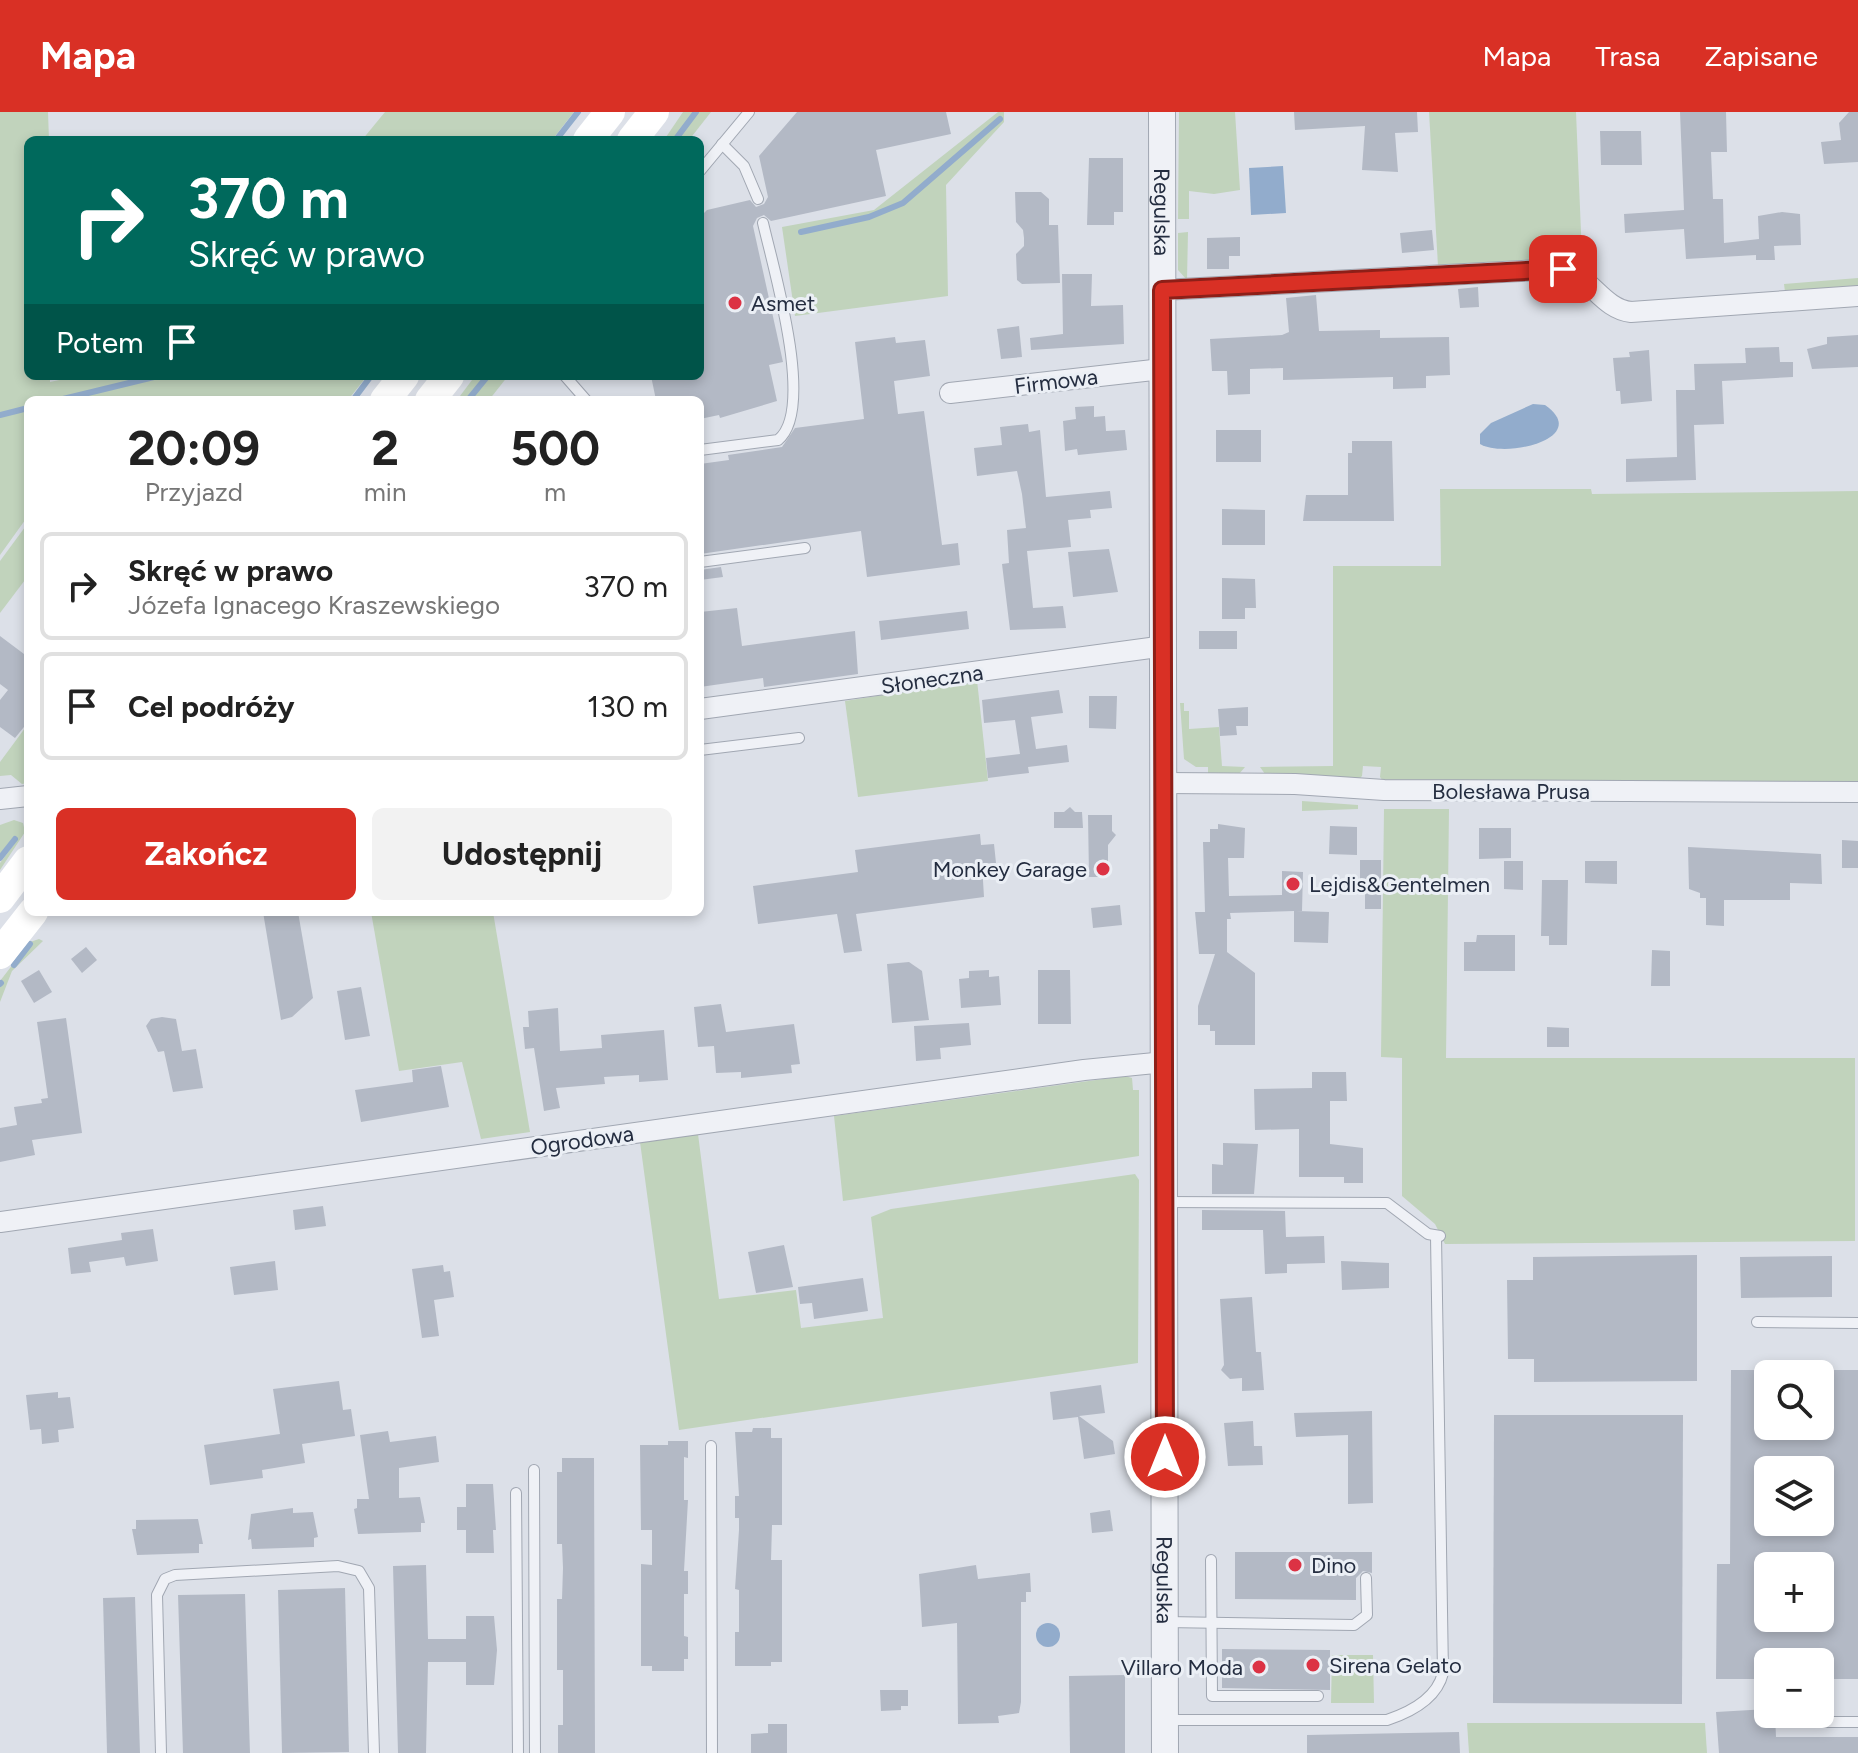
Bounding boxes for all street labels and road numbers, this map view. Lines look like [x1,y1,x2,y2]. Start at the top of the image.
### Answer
street label: Regulska [1148,168,1175,256]
street label: Firmowa [1013,363,1099,400]
street label: Słoneczna [879,659,985,700]
street label: Bolesława Prusa [1432,778,1590,805]
street label: Ogrodowa [529,1120,635,1161]
street label: Regulska [1151,1536,1178,1624]

